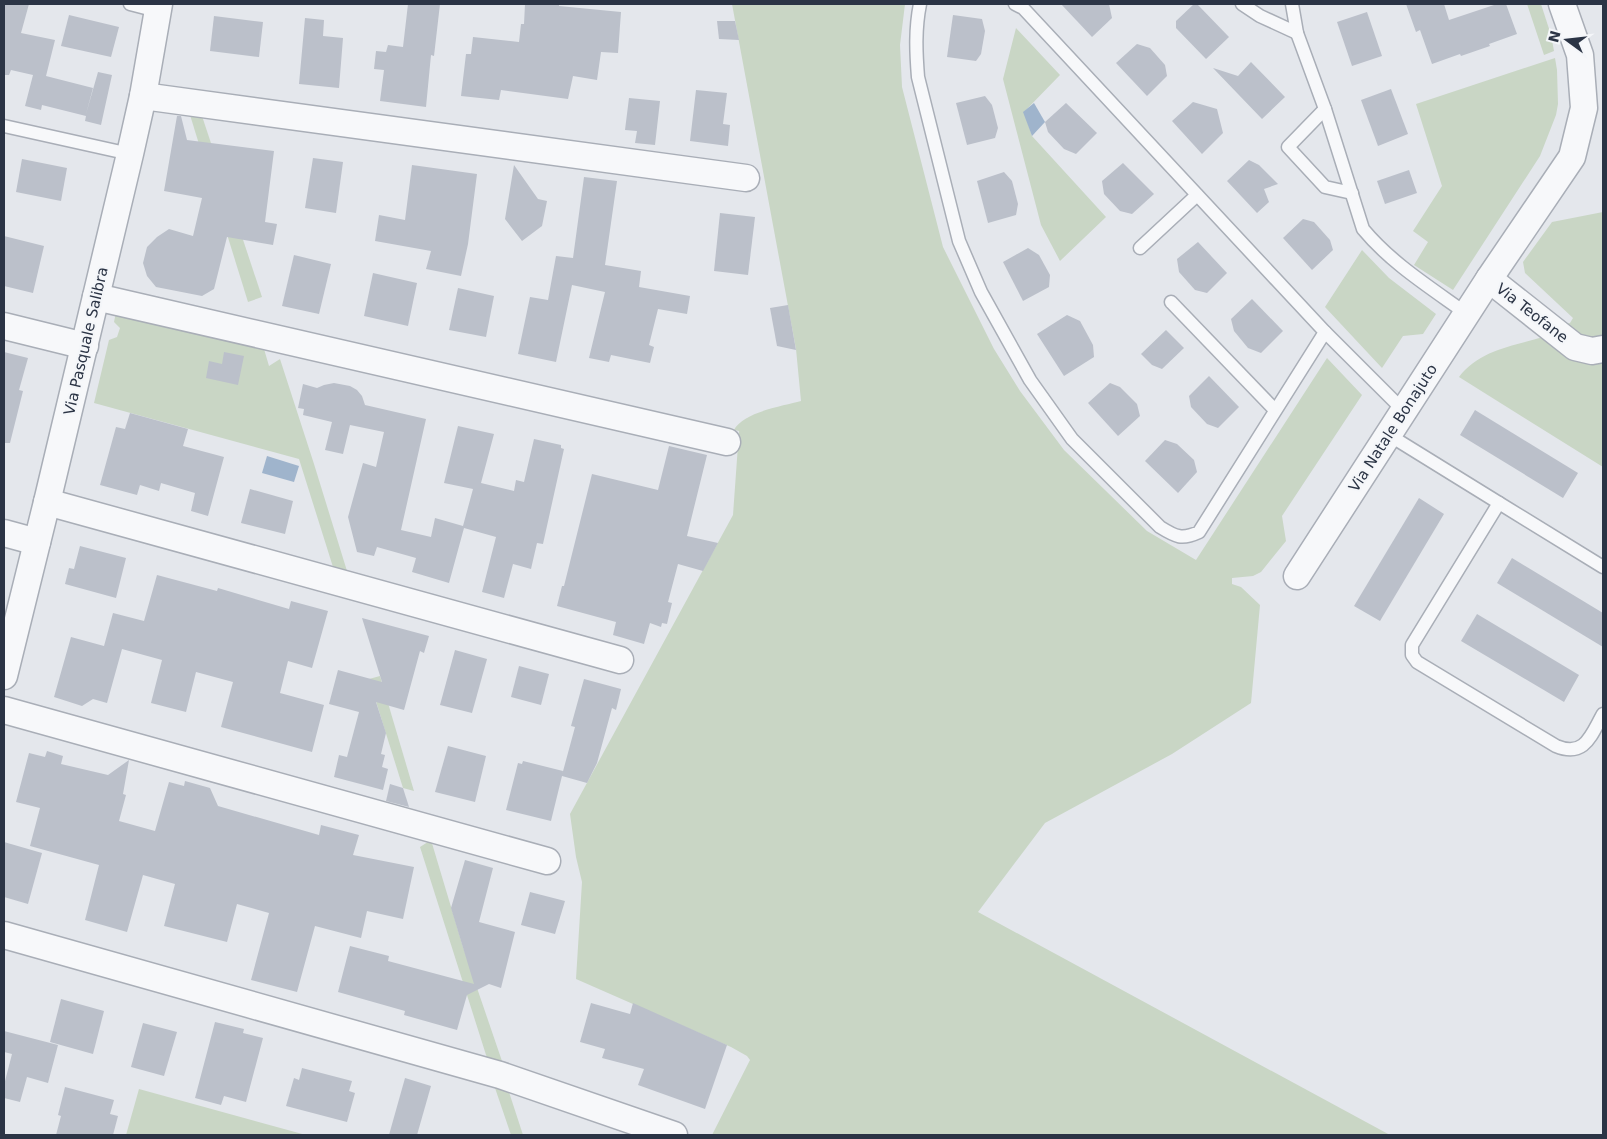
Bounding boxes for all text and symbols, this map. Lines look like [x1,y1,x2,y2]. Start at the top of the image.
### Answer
north arrow [1542,15,1592,65]
text: N [1545,29,1564,44]
street label: Via Pasquale Salibra [60,265,112,417]
street label: Via Teofane [1492,279,1572,347]
street label: Via Natale Bonajuto [1345,361,1441,495]

